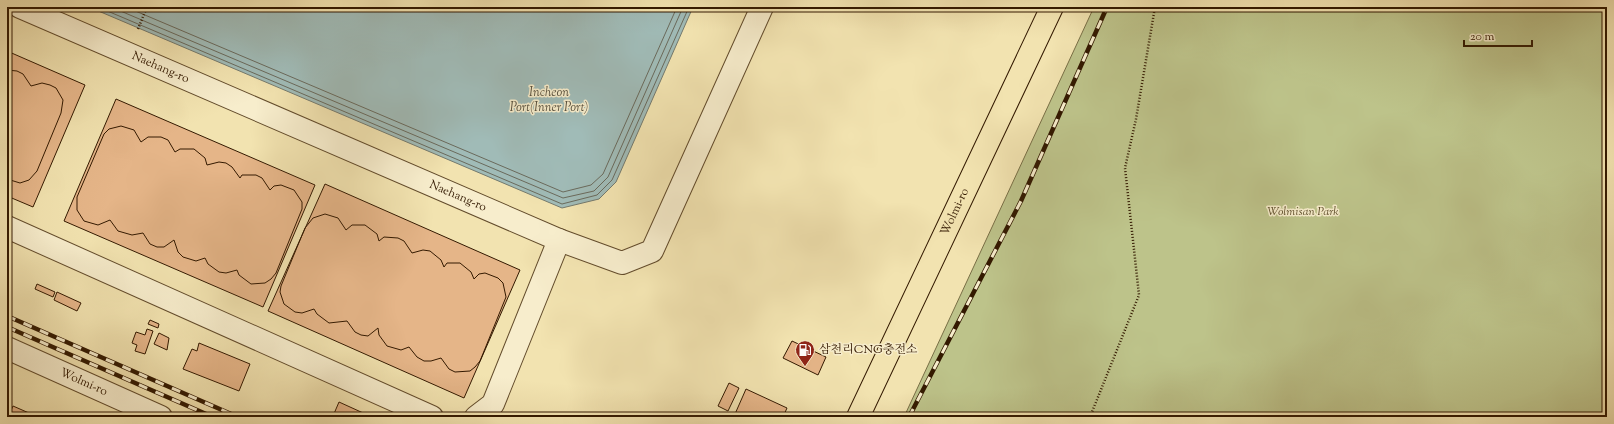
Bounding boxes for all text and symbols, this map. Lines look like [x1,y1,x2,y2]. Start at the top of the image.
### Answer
scale bar [1464,22,1532,48]
text: 20 m [1470,28,1495,46]
street label: Naehang-ro [129,47,192,88]
water label: Incheon Port(Inner Port) [510,84,588,117]
street label: Naehang-ro [426,176,490,217]
street label: Wolmi-ro [936,185,974,238]
park label: Wolmisan Park [1267,203,1339,221]
fuel station icon: 삼천리CNG충전소 [794,339,816,367]
place label: 삼천리CNG충전소 [819,341,918,359]
street label: Wolmi-ro [57,364,111,401]

